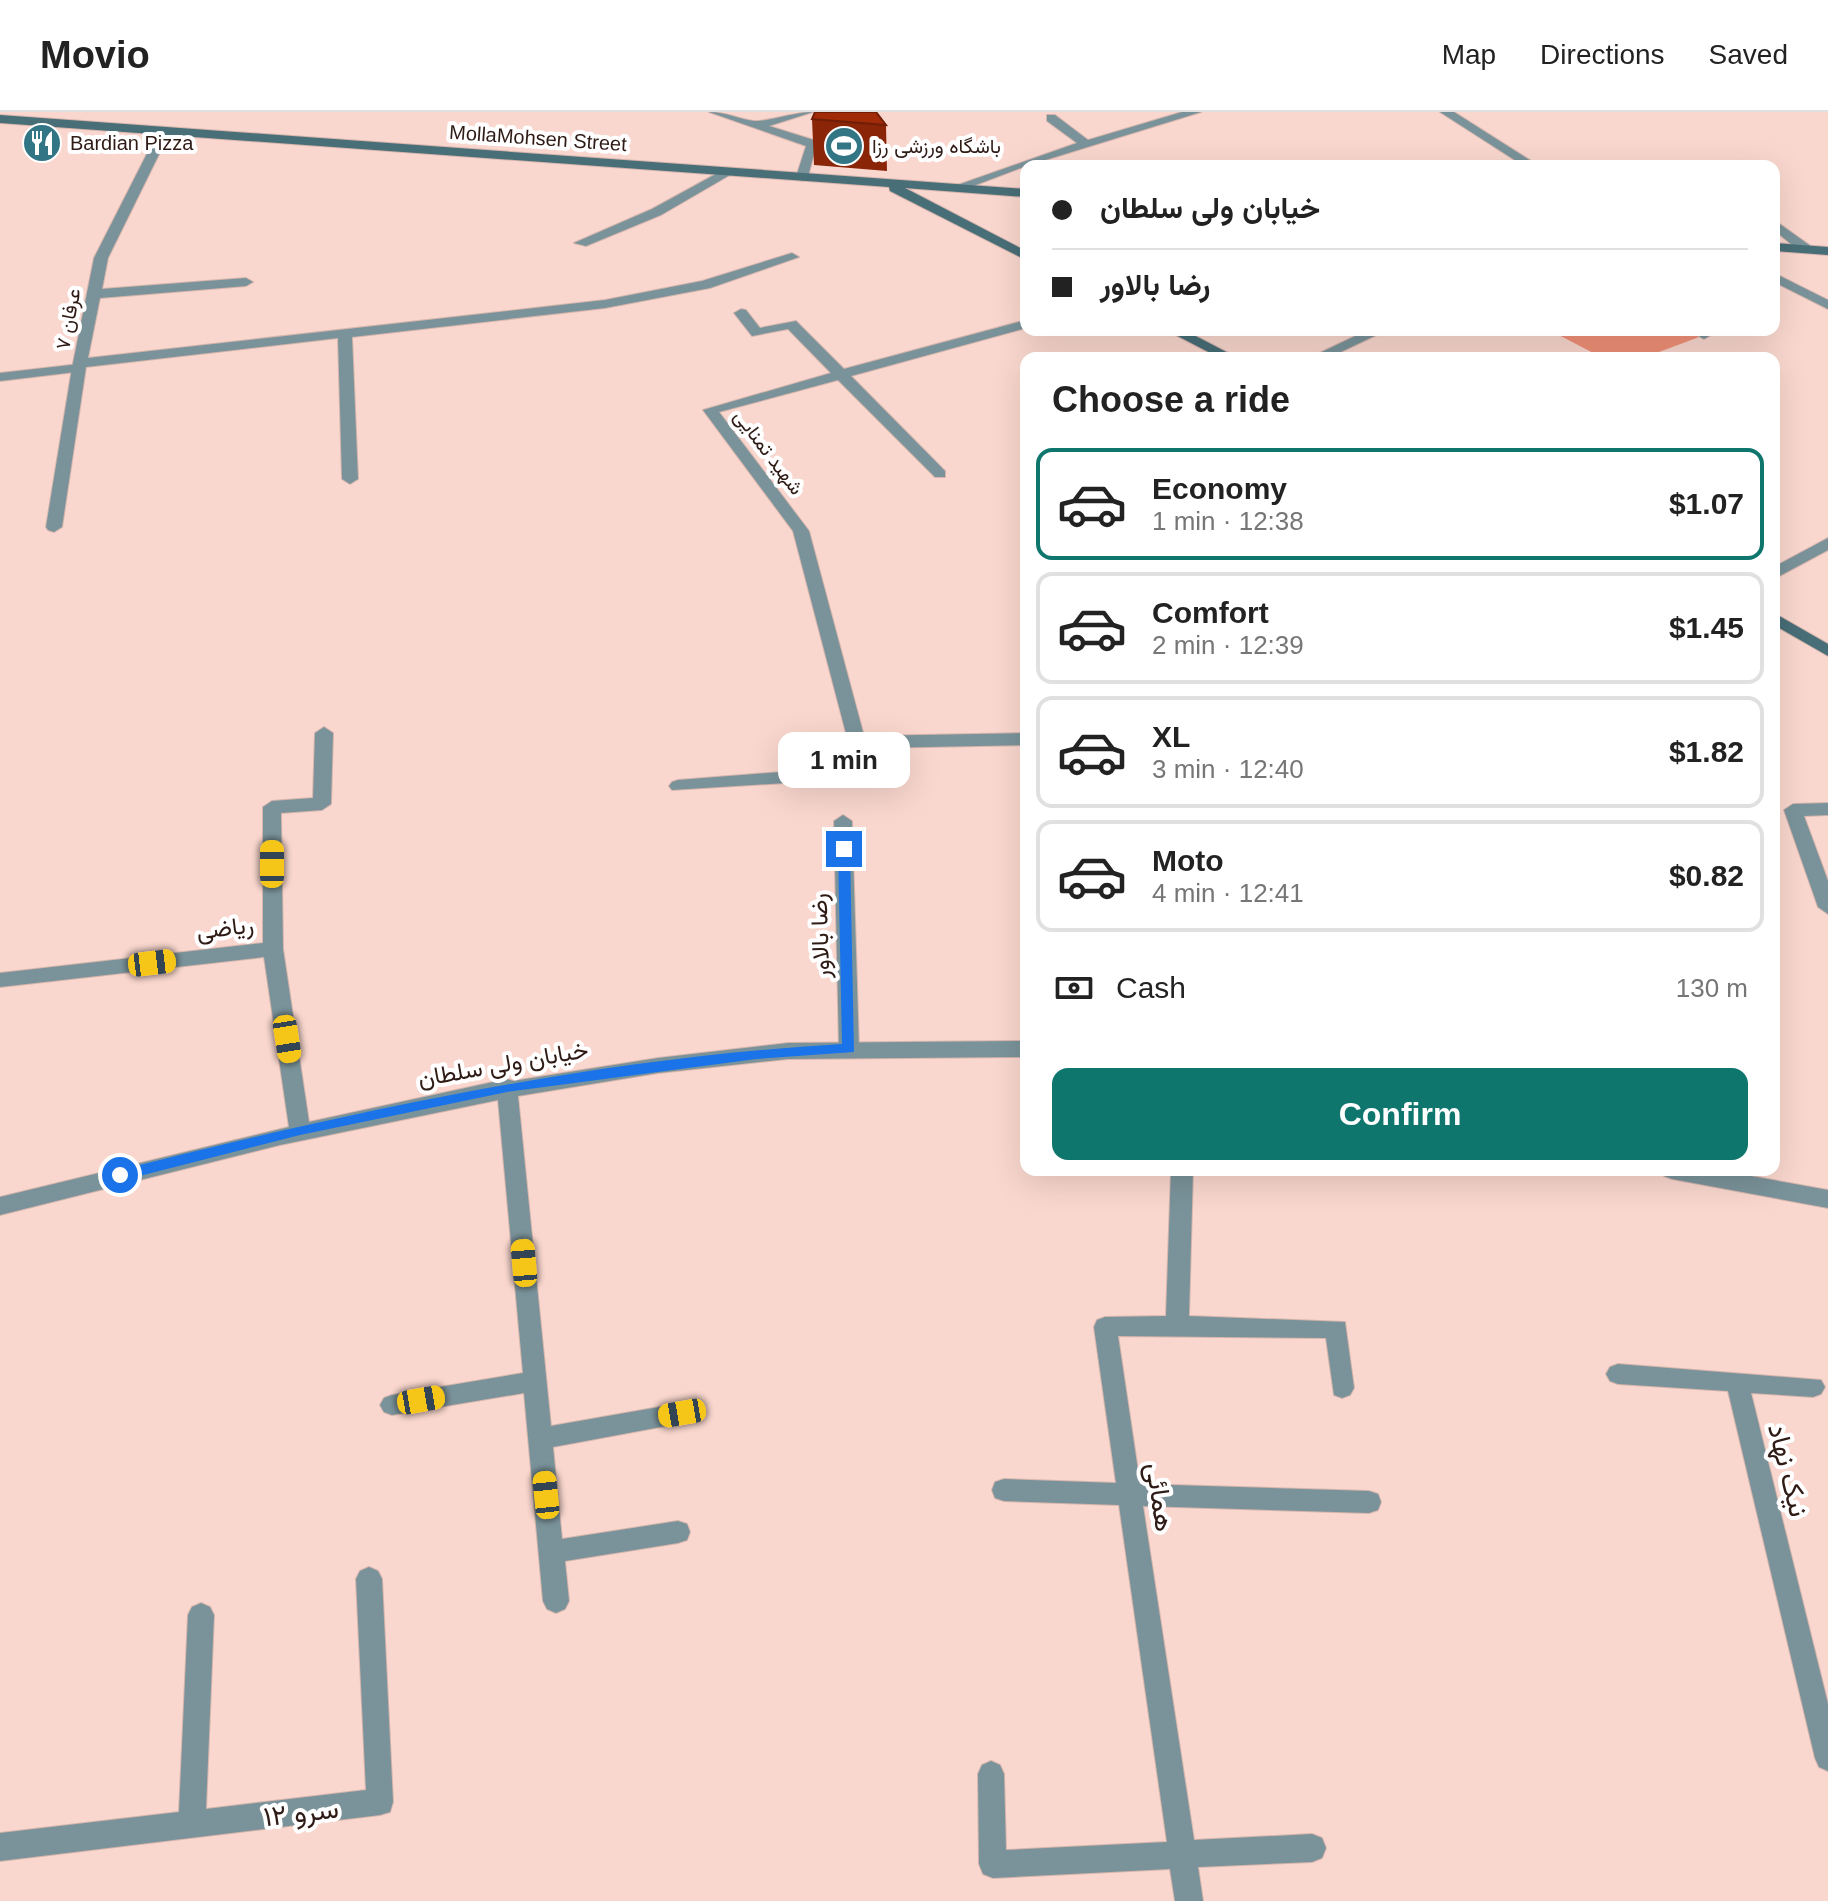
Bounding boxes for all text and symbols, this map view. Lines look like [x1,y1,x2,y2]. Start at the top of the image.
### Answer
text: Movio [40,34,150,76]
text: Map [1442,39,1496,70]
text: Directions [1540,39,1665,70]
text: Saved [1709,39,1788,70]
street label: MollaMohsen Street [449,121,628,155]
restaurant icon: Bardian Pizza [21,122,63,164]
sports icon: باشگاه ورزشی رزا [823,125,865,167]
place label: Bardian Pizza [70,132,194,154]
place label: باشگاه ورزشی رزا [872,135,1001,159]
text: خیابان ولی سلطان [1100,191,1320,224]
text: رضا بالاور [1100,268,1210,301]
street label: عرفان ۷ [51,286,87,352]
text: Choose a ride [1052,379,1290,420]
street label: شهید تمنایی [728,405,808,500]
icon: car [1056,468,1128,540]
text: Economy [1152,472,1287,505]
text: $1.07 [1669,487,1744,520]
text: 1 min · 12:38 [1152,506,1304,536]
icon: car [1056,592,1128,664]
text: Comfort [1152,596,1269,629]
text: $1.45 [1669,611,1744,644]
text: 2 min · 12:39 [1152,630,1304,660]
icon: car [1056,716,1128,788]
text: XL [1152,720,1190,753]
callout: 1 min [778,733,910,789]
text: $1.82 [1669,735,1744,768]
text: 1 min [810,745,878,775]
text: 3 min · 12:40 [1152,754,1304,784]
route end [826,831,862,867]
car [260,840,284,888]
icon: car [1056,840,1128,912]
text: Moto [1152,844,1224,877]
text: $0.82 [1669,859,1744,892]
text: 4 min · 12:41 [1152,878,1304,908]
street label: رضا بالاور [805,893,837,980]
street label: ریاضی [195,911,255,946]
car [127,948,177,978]
icon: cash [1052,966,1096,1010]
text: Cash [1116,971,1186,1004]
text: 130 m [1676,973,1748,1003]
car [271,1013,303,1065]
street label: خیابان ولی سلطان [416,1035,591,1094]
button: Confirm [1052,1068,1748,1160]
route start [102,1157,138,1193]
car [510,1238,538,1288]
car [395,1384,447,1416]
car [656,1397,708,1429]
street label: نیک نهاد [1760,1420,1815,1520]
street label: همائی [1139,1460,1181,1534]
car [532,1470,560,1520]
street label: سرو ۱۲ [262,1793,341,1834]

